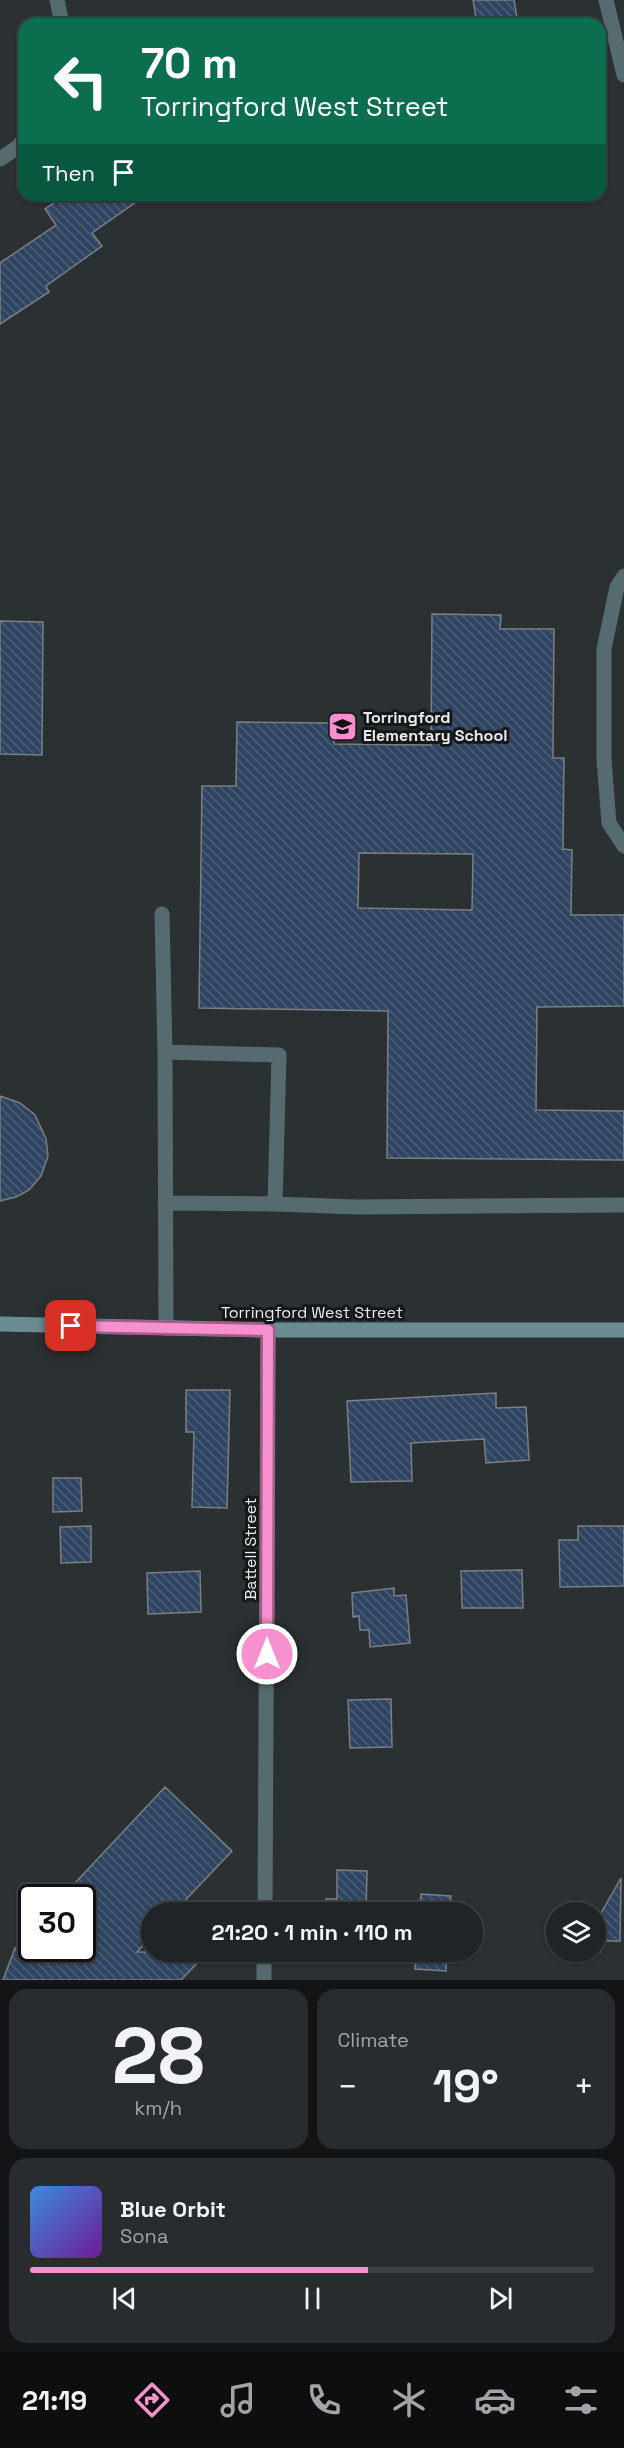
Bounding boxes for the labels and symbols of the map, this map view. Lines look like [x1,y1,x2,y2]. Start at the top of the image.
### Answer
place label: Torringford Elementary School [363,707,507,746]
school or university icon: Torringford Elementary School [326,710,358,742]
pin [45,1300,96,1351]
street label: Torringford West Street [221,1302,403,1323]
street label: Battell Street [240,1498,261,1600]
position arrow [235,1622,299,1686]
speed limit sign: 30 [18,1884,96,1962]

